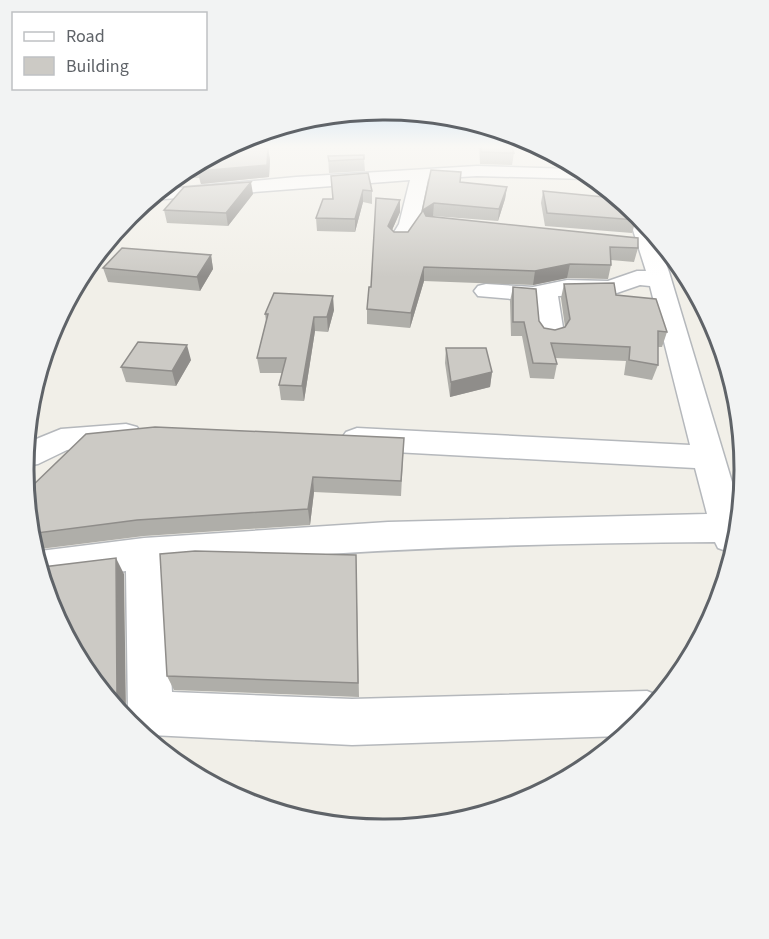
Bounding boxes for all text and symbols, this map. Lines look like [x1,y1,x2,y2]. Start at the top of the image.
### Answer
legend [12,12,207,90]
text: Road [66,24,105,49]
text: Building [66,54,129,79]

